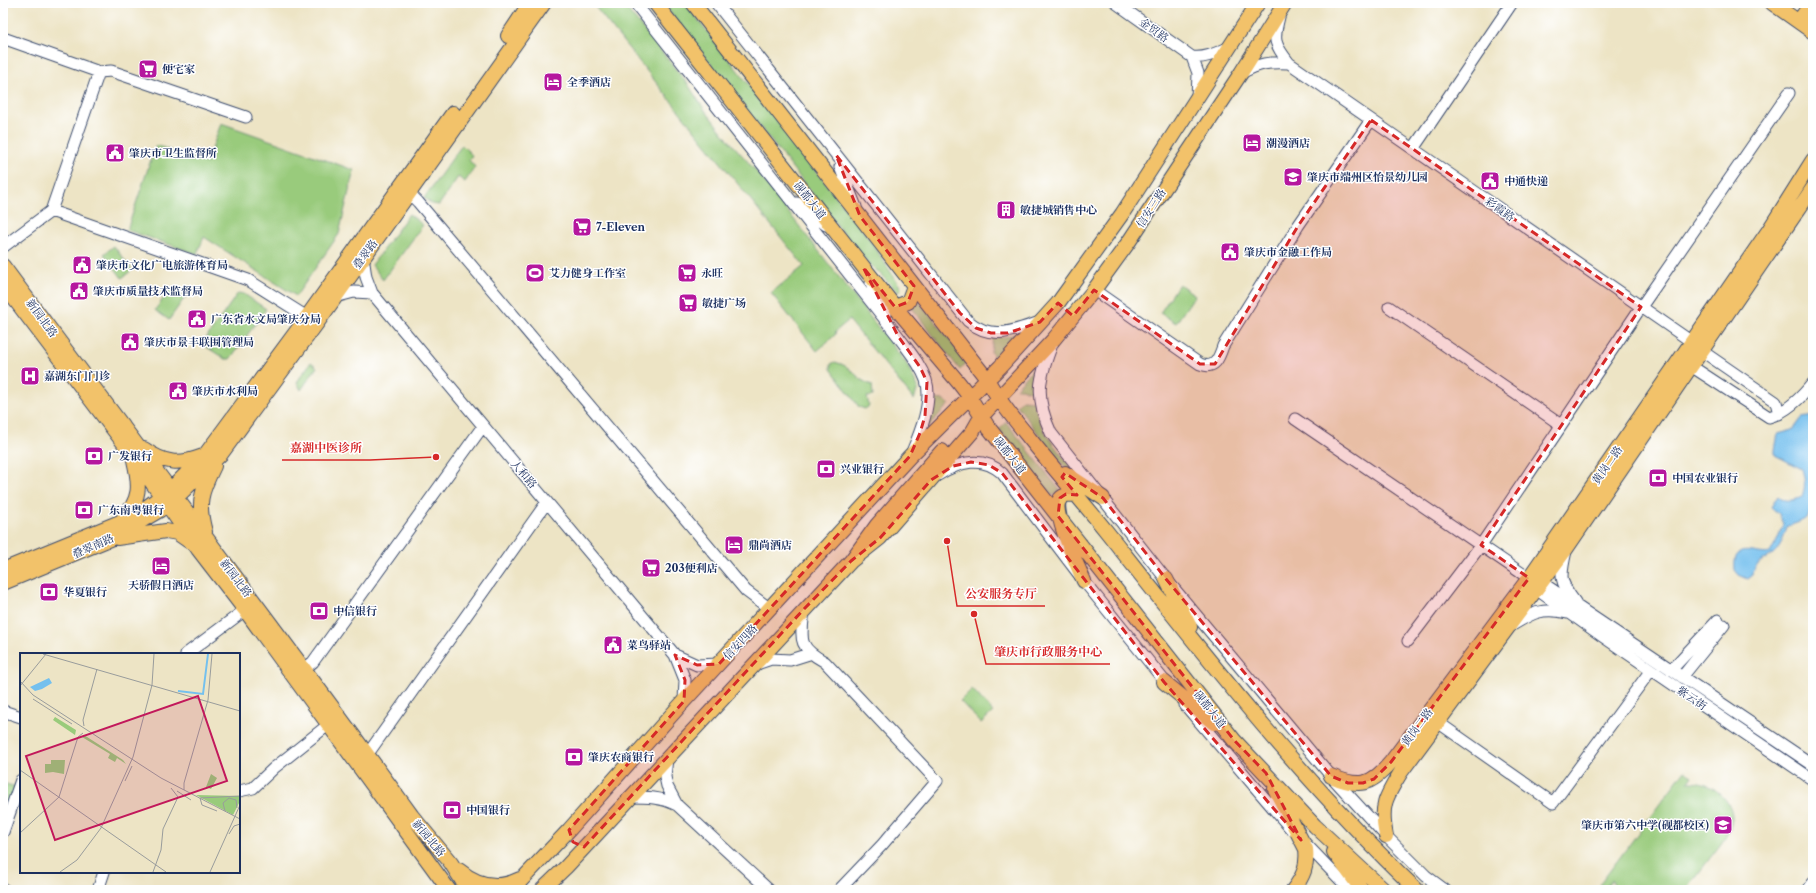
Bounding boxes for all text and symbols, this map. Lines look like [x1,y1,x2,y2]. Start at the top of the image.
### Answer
street label: 金贸路 [1136,15,1172,45]
supermarket icon: 便宅家 [137,58,159,80]
place label: 便宅家 [162,62,195,76]
hotel icon: 全季酒店 [542,71,564,93]
place label: 全季酒店 [567,75,611,89]
hotel icon: 潮漫酒店 [1241,132,1263,154]
place label: 潮漫酒店 [1266,136,1310,150]
public building icon: 肇庆市卫生监督所 [104,142,126,164]
place label: 肇庆市卫生监督所 [129,146,217,160]
school or university icon: 肇庆市端州区怡景幼儿园 [1282,166,1304,188]
place label: 肇庆市端州区怡景幼儿园 [1307,170,1428,184]
public building icon: 中通快递 [1479,170,1501,192]
place label: 中通快递 [1504,174,1548,188]
street label: 砚都大道 [791,178,829,222]
street label: 信安三路 [1133,186,1169,230]
street label: 彩霞路 [1482,194,1518,224]
building icon: 敏捷城销售中心 [995,199,1017,221]
place label: 敏捷城销售中心 [1020,203,1097,217]
supermarket icon: 7-Eleven [571,216,593,238]
place label: 7-Eleven [596,220,645,234]
street label: 叠翠路 [350,237,380,271]
public building icon: 肇庆市金融工作局 [1219,241,1241,263]
place label: 肇庆市金融工作局 [1244,245,1332,259]
public building icon: 肇庆市文化广电旅游体育局 [71,254,93,276]
place label: 肇庆市文化广电旅游体育局 [96,258,228,272]
sports icon: 艾力健身工作室 [524,262,546,284]
supermarket icon: 永旺 [676,262,698,284]
place label: 艾力健身工作室 [549,266,626,280]
place label: 永旺 [701,266,723,280]
public building icon: 肇庆市质量技术监督局 [68,280,90,302]
place label: 肇庆市质量技术监督局 [93,284,203,298]
supermarket icon: 敏捷广场 [677,292,699,314]
street label: 新园北路 [23,296,61,340]
place label: 敏捷广场 [702,296,746,310]
public building icon: 广东省水文局肇庆分局 [186,308,208,330]
place label: 广东省水文局肇庆分局 [211,312,321,326]
public building icon: 肇庆市景丰联围管理局 [119,331,141,353]
place label: 肇庆市景丰联围管理局 [144,335,254,349]
hospital icon: 嘉湖东门门诊 [19,365,41,387]
place label: 嘉湖东门门诊 [44,369,110,383]
public building icon: 肇庆市水利局 [167,380,189,402]
place label: 肇庆市水利局 [192,384,258,398]
street label: 砚都大道 [991,433,1029,477]
callout: 嘉湖中医诊所 [282,436,370,460]
text: 嘉湖中医诊所 [290,440,362,455]
street label: 黄岗二路 [1589,443,1625,487]
bank icon: 广发银行 [83,445,105,467]
place label: 广发银行 [108,449,152,463]
street label: 人和路 [508,457,540,491]
bank icon: 兴业银行 [815,458,837,480]
place label: 兴业银行 [840,462,884,476]
bank icon: 中国农业银行 [1647,467,1669,489]
place label: 中国农业银行 [1672,471,1738,485]
bank icon: 广东南粤银行 [73,499,95,521]
place label: 广东南粤银行 [98,503,164,517]
street label: 叠翠南路 [70,531,116,561]
hotel icon: 鼎尚酒店 [723,534,745,556]
place label: 鼎尚酒店 [748,538,792,552]
hotel icon: 天骄假日酒店 [150,555,172,577]
street label: 新园北路 [217,556,255,600]
supermarket icon: 203便利店 [640,557,662,579]
place label: 203便利店 [665,561,718,575]
place label: 天骄假日酒店 [128,578,194,592]
bank icon: 华夏银行 [38,581,60,603]
callout: 公安服务专厅 [957,582,1045,606]
place label: 华夏银行 [63,585,107,599]
text: 公安服务专厅 [965,586,1037,601]
bank icon: 中信银行 [308,600,330,622]
place label: 中信银行 [333,604,377,618]
street label: 信安四路 [720,621,760,663]
public building icon: 菜鸟驿站 [602,634,624,656]
place label: 菜鸟驿站 [627,638,671,652]
callout: 肇庆市行政服务中心 [986,640,1110,664]
text: 肇庆市行政服务中心 [994,644,1102,659]
inset map [20,653,240,873]
street label: 紫云街 [1674,683,1710,713]
street label: 砚都大道 [1191,687,1229,731]
street label: 黄岗二路 [1398,705,1436,749]
bank icon: 肇庆农商银行 [563,746,585,768]
place label: 肇庆农商银行 [588,750,654,764]
bank icon: 中国银行 [441,799,463,821]
place label: 中国银行 [466,803,510,817]
school or university icon: 肇庆市第六中学(砚都校区) [1712,814,1734,836]
street label: 新园北路 [409,817,449,859]
place label: 肇庆市第六中学(砚都校区) [1581,818,1710,832]

